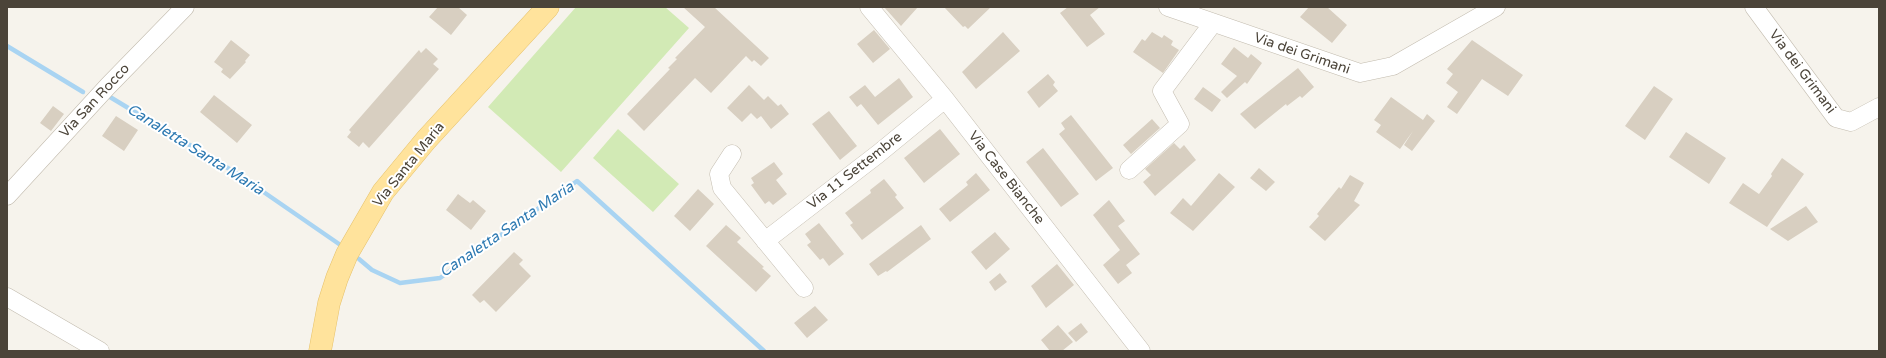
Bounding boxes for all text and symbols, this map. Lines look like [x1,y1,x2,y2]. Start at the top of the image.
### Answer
street label: Via dei Grimani [1765,27,1839,117]
street label: Via dei Grimani [1252,30,1352,78]
street label: Via San Rocco [56,61,134,141]
water label: Canaletta Santa Maria [123,101,267,199]
street label: Via Santa Maria [370,119,448,211]
street label: Via Case Bianche [964,128,1048,228]
street label: Via 11 Settembre [804,129,906,213]
water label: Canaletta Santa Maria [436,178,578,282]

